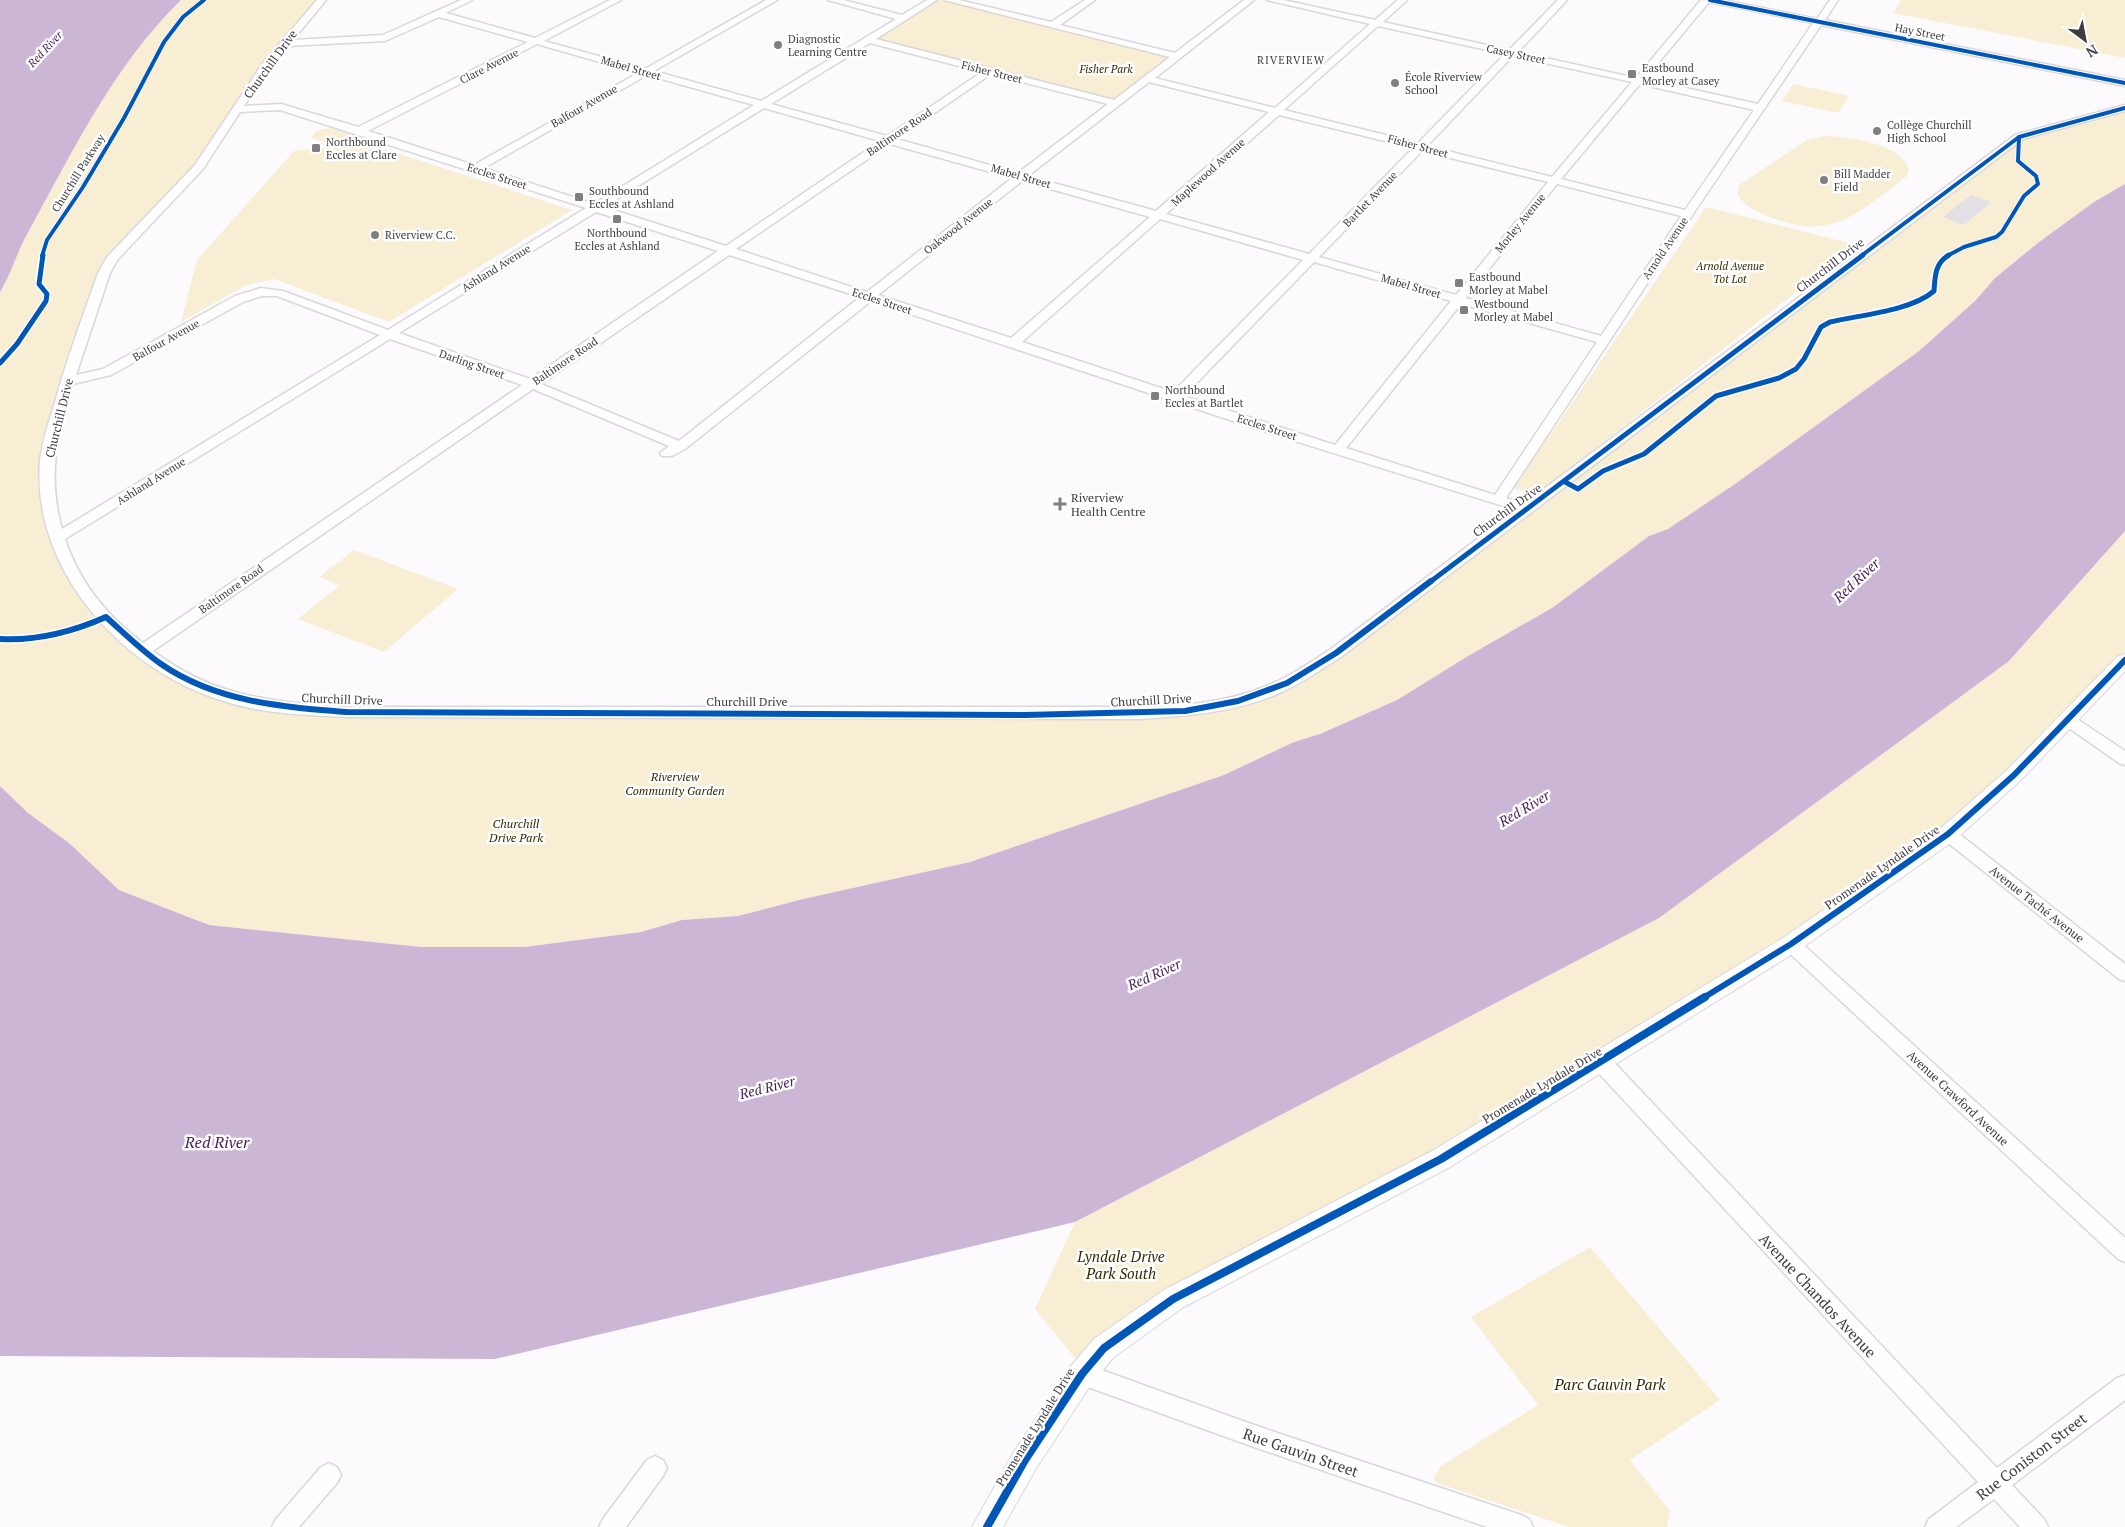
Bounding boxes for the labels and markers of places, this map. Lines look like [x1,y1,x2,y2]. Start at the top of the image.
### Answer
place label: Diagnostic Learning Centre [788,32,867,59]
marker: Diagnostic Learning Centre [772,39,784,51]
place label: Eastbound Morley at Casey [1642,61,1720,88]
marker: Eastbound Morley at Casey [1626,68,1638,80]
place label: École Riverview School [1405,70,1483,97]
marker: École Riverview School [1389,77,1401,89]
place label: Collège Churchill High School [1887,118,1972,145]
marker: Collège Churchill High School [1871,125,1883,137]
place label: Northbound Eccles at Clare [326,135,397,162]
marker: Northbound Eccles at Clare [310,142,322,154]
place label: Bill Madder Field [1834,167,1891,194]
marker: Bill Madder Field [1818,174,1830,186]
place label: Southbound Eccles at Ashland [589,184,674,211]
marker: Southbound Eccles at Ashland [573,191,585,203]
marker: Northbound Eccles at Ashland [611,213,623,225]
place label: Northbound Eccles at Ashland [574,226,660,253]
place label: Riverview C.C. [385,228,456,242]
marker: Riverview C.C. [369,229,381,241]
place label: Eastbound Morley at Mabel [1469,270,1548,297]
marker: Eastbound Morley at Mabel [1453,277,1465,289]
place label: Westbound Morley at Mabel [1474,297,1553,324]
marker: Westbound Morley at Mabel [1458,304,1470,316]
place label: Northbound Eccles at Bartlet [1165,383,1244,410]
marker: Northbound Eccles at Bartlet [1149,390,1161,402]
place label: Riverview Health Centre [1071,490,1146,519]
marker: Riverview Health Centre [1053,497,1067,511]

